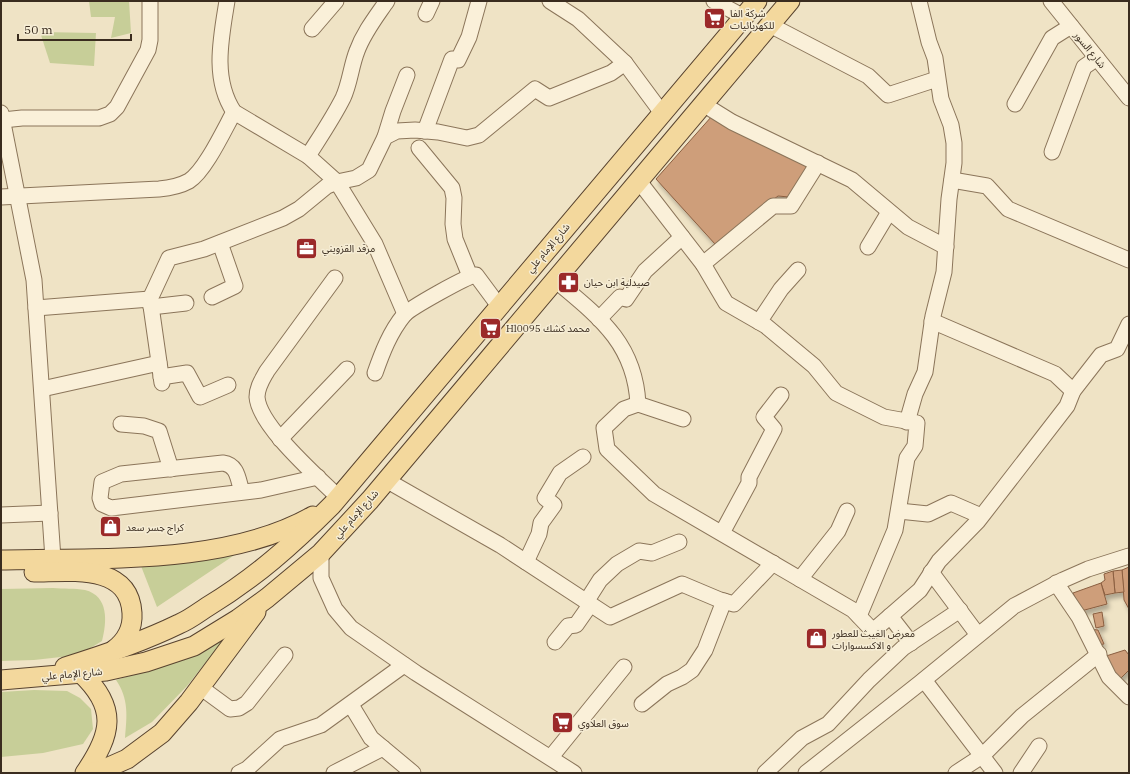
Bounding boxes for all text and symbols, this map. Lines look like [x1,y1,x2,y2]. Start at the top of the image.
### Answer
supermarket icon: شركة الفا للكهربائيات [701,6,727,32]
place label: شركة الفا للكهربائيات [730,7,775,32]
scale bar [18,16,131,42]
text: 50 m [24,22,53,37]
street label: شارع السور [1070,28,1109,72]
street label: شارع الإمام علي [524,220,574,277]
office icon: مرقد القزويني [294,235,320,261]
place label: مرقد القزويني [322,242,375,256]
pharmacy icon: صيدلية ابن حيان [555,269,581,295]
place label: صيدلية ابن حيان [584,276,650,289]
supermarket icon: Hl0095 محمد كشك [478,315,504,341]
place label: Hl0095 محمد كشك [506,322,590,335]
street label: شارع الإمام علي [331,487,383,542]
shop icon: كراج جسر سعد [98,514,124,540]
place label: كراج جسر سعد [126,521,185,535]
shop icon: معرض الغيث للعطور و الاكسسوارات [803,626,829,652]
place label: معرض الغيث للعطور و الاكسسوارات [831,627,915,652]
street label: شارع الإمام علي [41,665,103,685]
supermarket icon: سوق العلاوي [550,710,576,736]
place label: سوق العلاوي [578,717,629,731]

